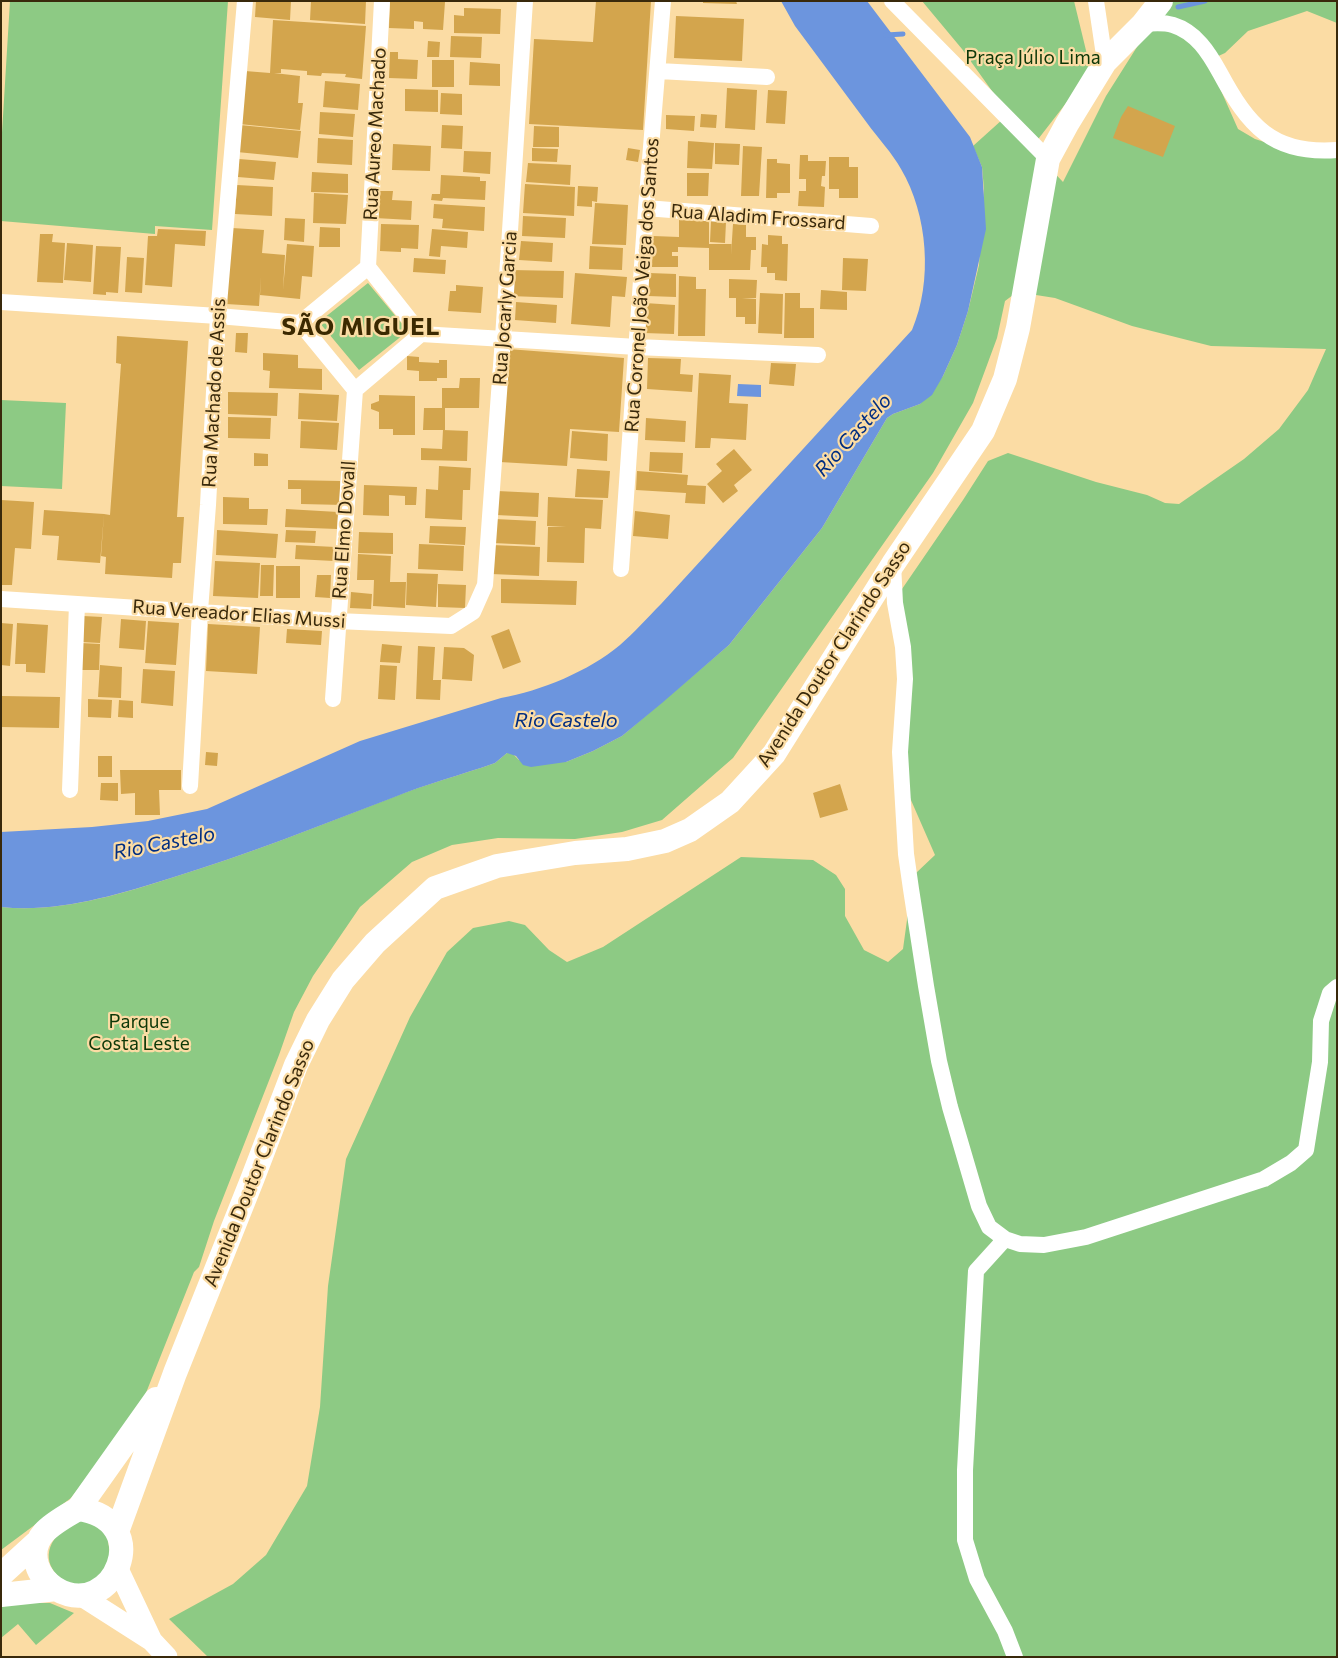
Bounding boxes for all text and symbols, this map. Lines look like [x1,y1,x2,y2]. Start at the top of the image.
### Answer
street label: Rua Aureo Machado [359,47,391,221]
park label: Praça Júlio Lima [965,47,1101,69]
street label: Rua Coronel João Veiga dos Santos [620,137,664,433]
street label: Rua Aladim Frossard [670,200,846,234]
street label: Rua Jocarly Garcia [488,230,522,386]
street label: Rua Machado de Assis [198,298,230,488]
district label: SÃO MIGUEL [280,313,442,341]
water label: Rio Castelo [810,389,896,481]
street label: Rua Elmo Dovall [328,460,360,600]
street label: Avenida Doutor Clarindo Sasso [752,537,916,771]
street label: Rua Vereador Elias Mussi [132,595,346,633]
water label: Rio Castelo [514,708,618,732]
water label: Rio Castelo [111,821,217,865]
park label: Parque Costa Leste [88,1011,190,1055]
street label: Avenida Doutor Clarindo Sasso [199,1036,319,1290]

